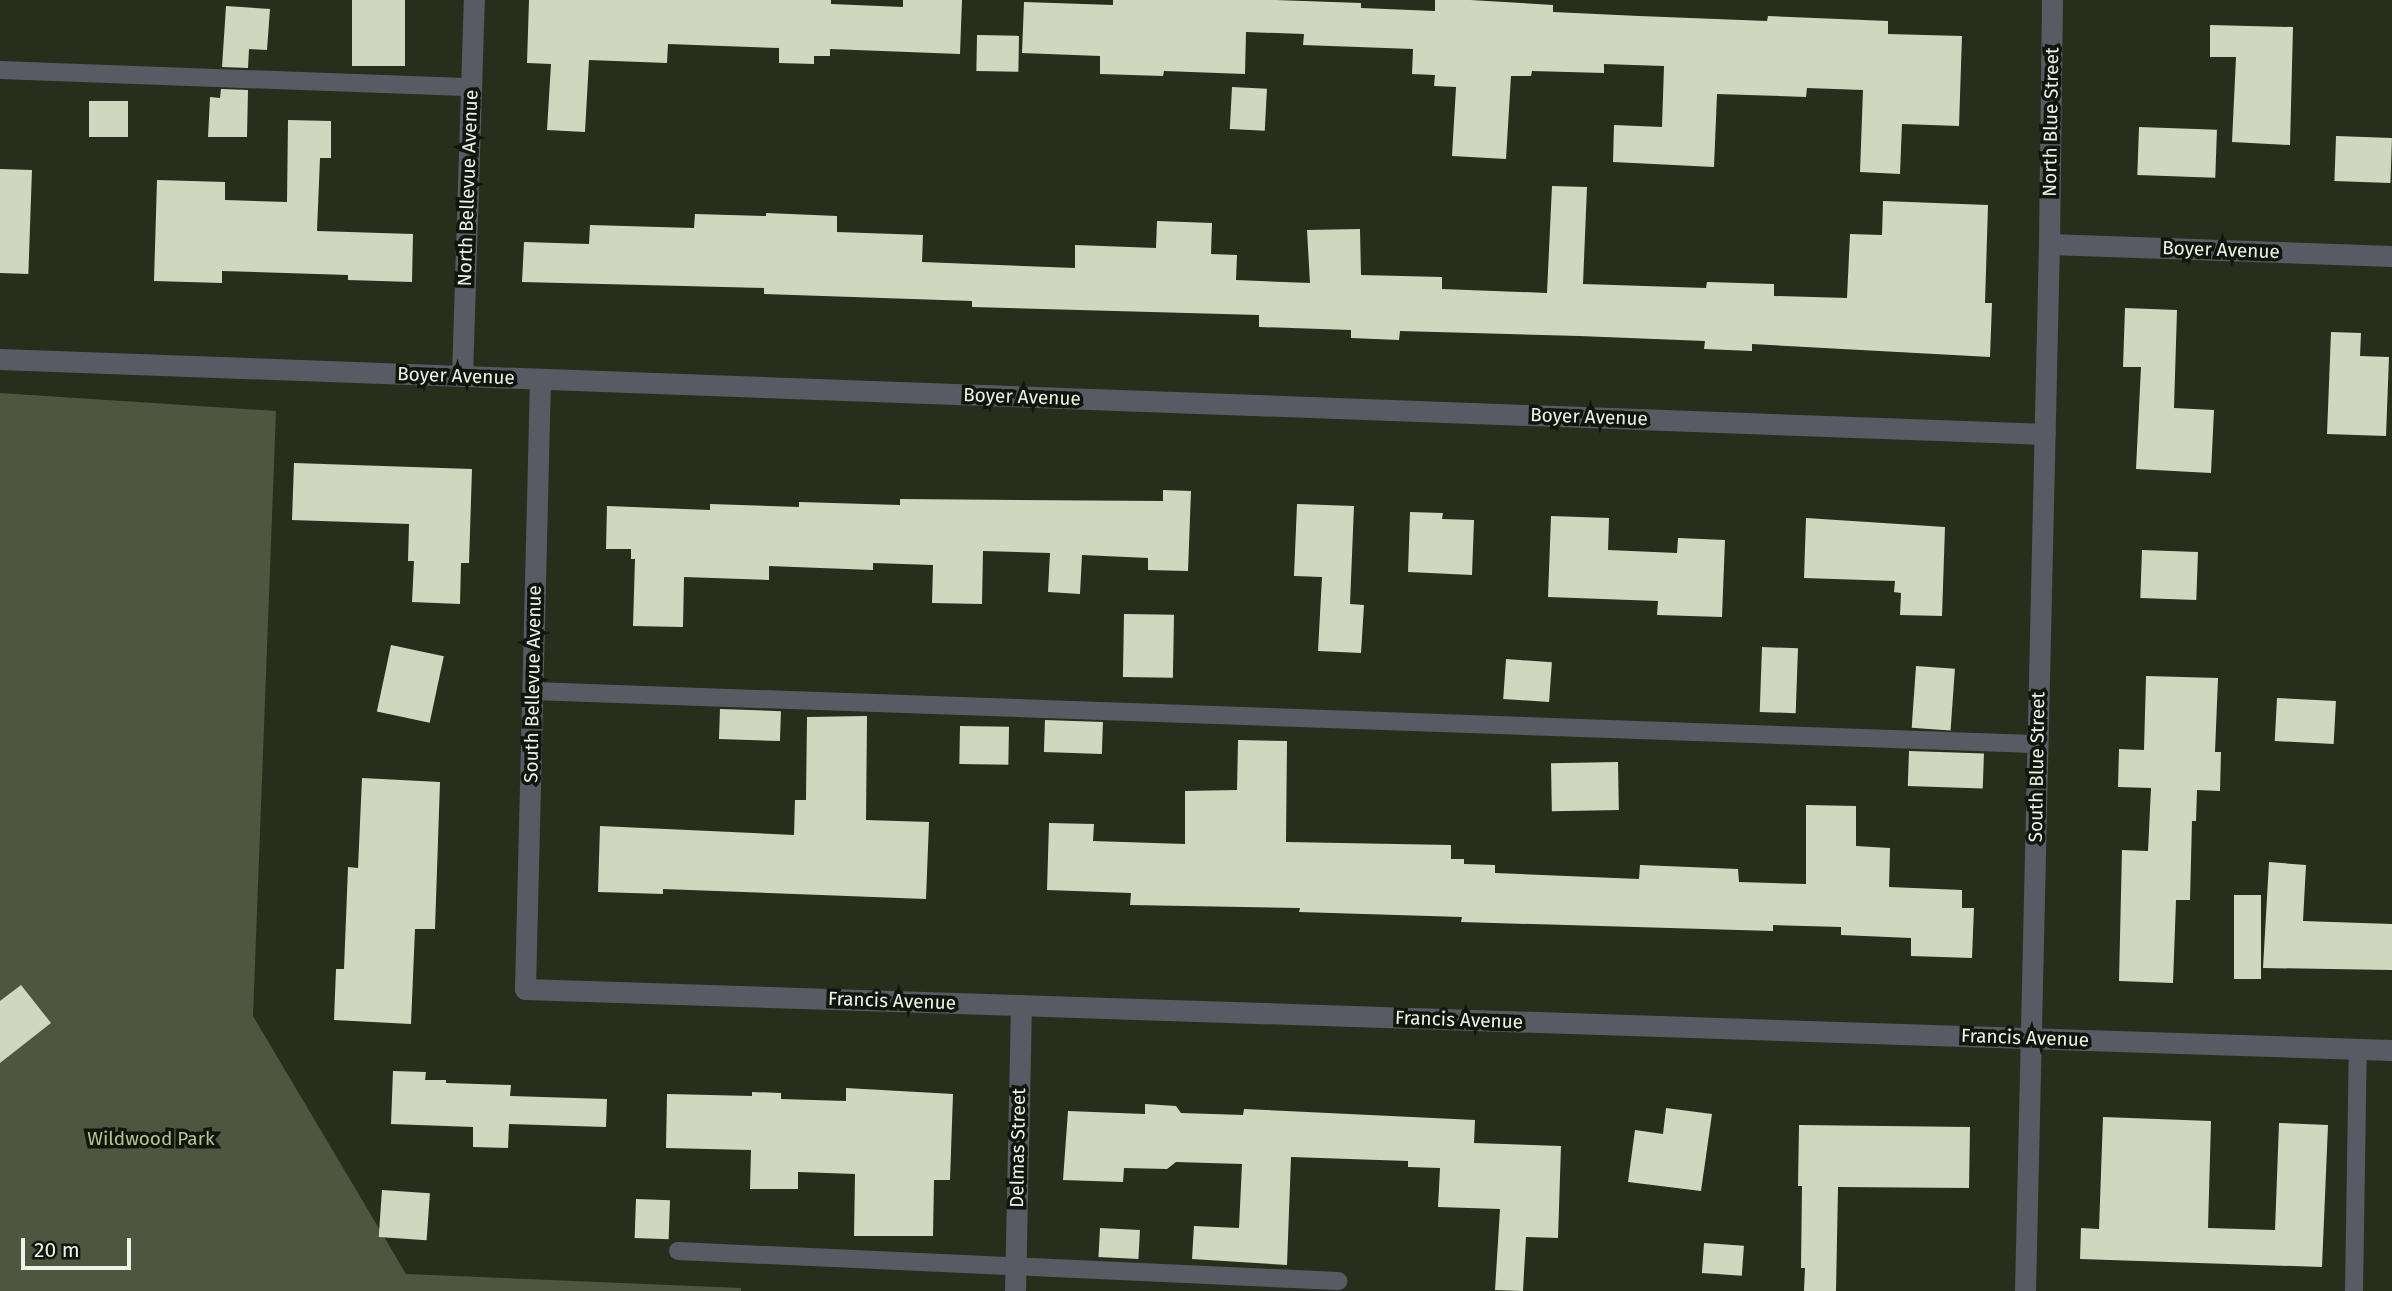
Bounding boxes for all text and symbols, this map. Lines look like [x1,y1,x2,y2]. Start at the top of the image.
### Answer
street label: North Blue Street [2038,47,2064,197]
street label: North Bellevue Avenue [453,89,483,287]
street label: Boyer Avenue [2162,237,2280,263]
street label: Boyer Avenue [397,363,515,389]
street label: Boyer Avenue [963,384,1081,410]
street label: Boyer Avenue [1530,404,1648,430]
street label: South Bellevue Avenue [520,585,546,783]
street label: South Blue Street [2024,691,2050,843]
street label: Francis Avenue [828,987,956,1015]
street label: Francis Avenue [1395,1006,1523,1034]
street label: Francis Avenue [1961,1024,2089,1052]
street label: Delmas Street [1006,1088,1030,1208]
park label: Wildwood Park [87,1128,215,1150]
scale bar [24,1224,135,1268]
text: 20 m [34,1237,80,1263]

